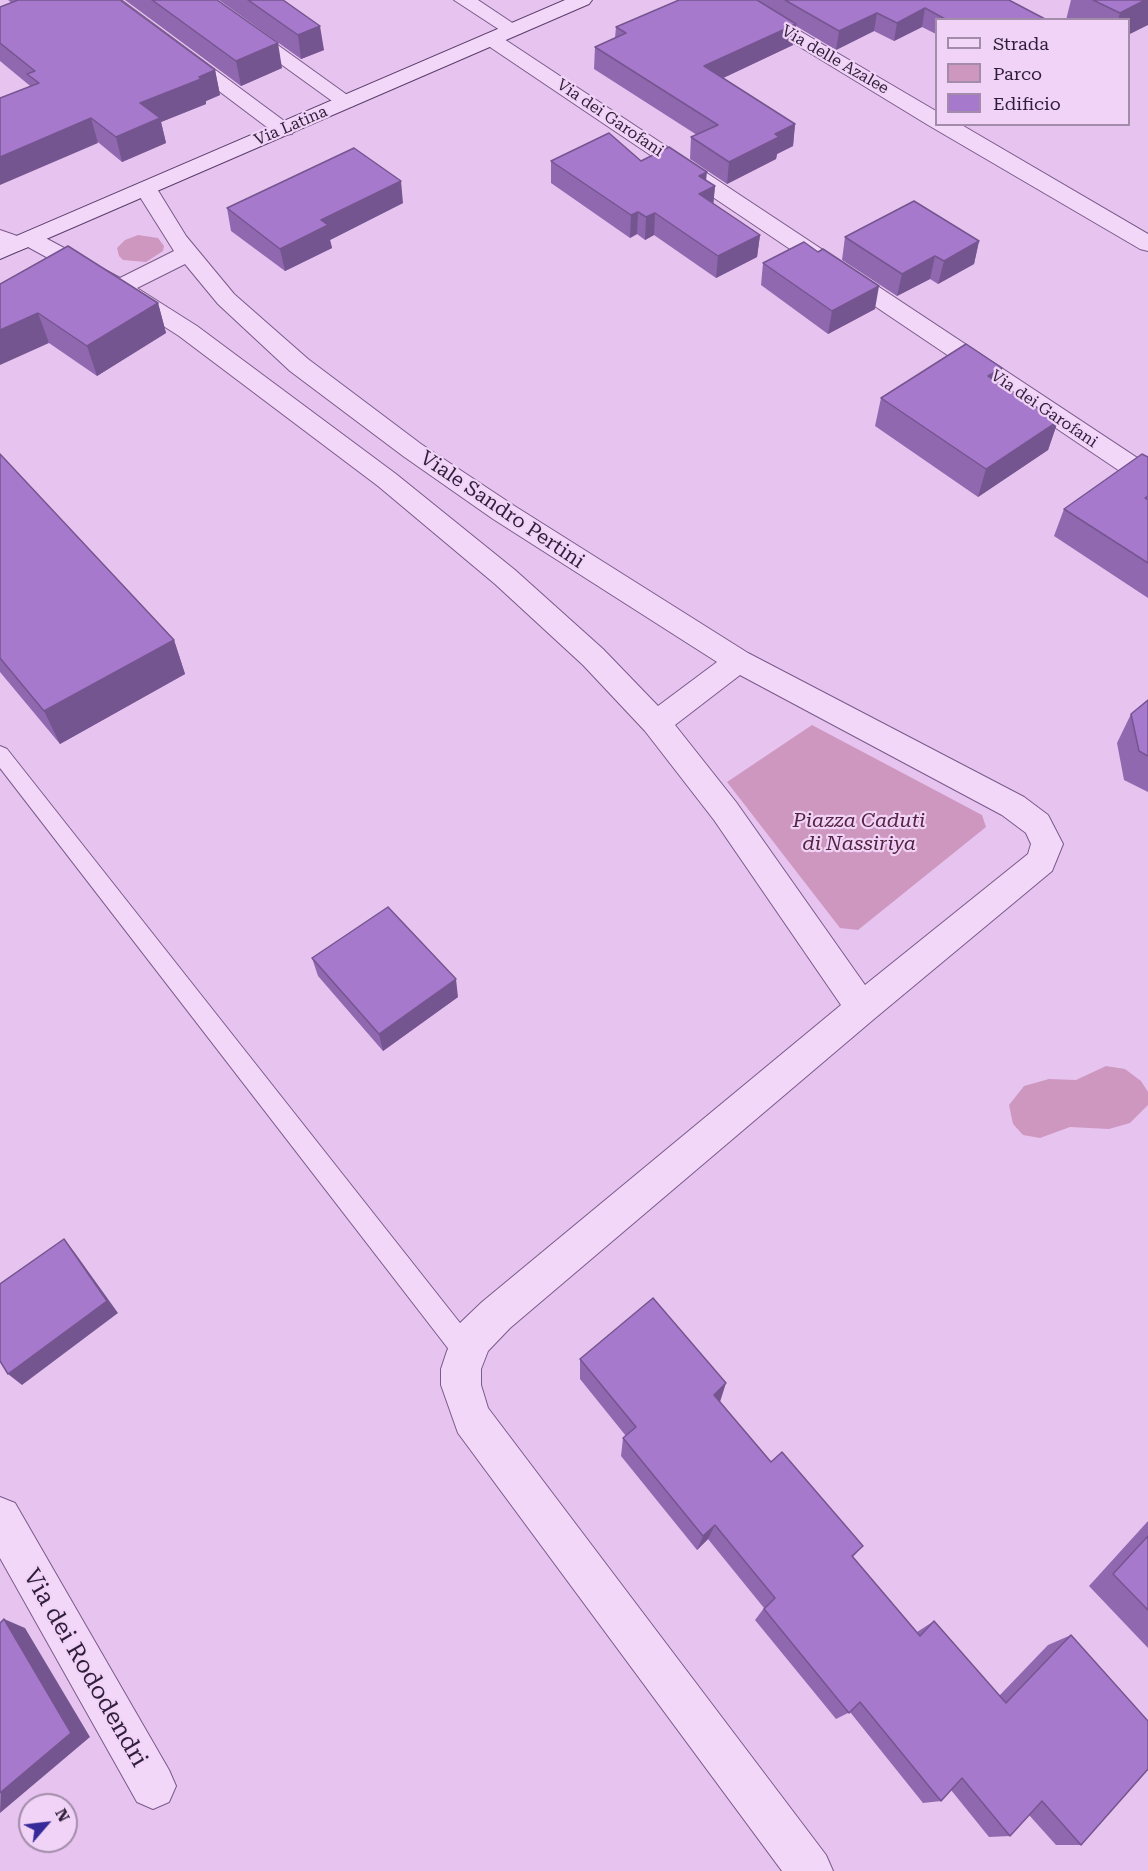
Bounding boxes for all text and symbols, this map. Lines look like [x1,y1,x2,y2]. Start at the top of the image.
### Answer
legend [935,18,1130,126]
street label: Via delle Azalee [778,22,892,98]
text: Strada [993,33,1049,54]
text: Parco [993,63,1042,84]
street label: Via dei Garofani [553,75,667,161]
text: Edificio [993,93,1061,114]
street label: Via Latina [252,102,330,150]
street label: Via dei Garofani [987,366,1101,452]
street label: Viale Sandro Pertini [415,446,589,574]
park label: Piazza Caduti di Nassiriya [793,809,925,856]
street label: Via dei Rododendri [17,1564,153,1772]
north arrow [18,1793,78,1853]
text: N [51,1805,74,1825]

